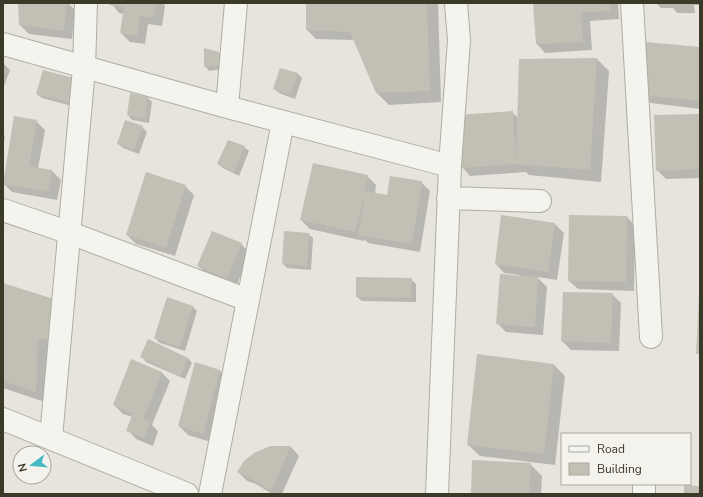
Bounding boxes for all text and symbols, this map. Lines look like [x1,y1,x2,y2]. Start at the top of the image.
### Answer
legend [561,433,691,485]
text: Road [597,441,625,457]
north arrow [12,445,52,485]
text: Building [597,461,642,477]
text: N [15,462,31,474]

